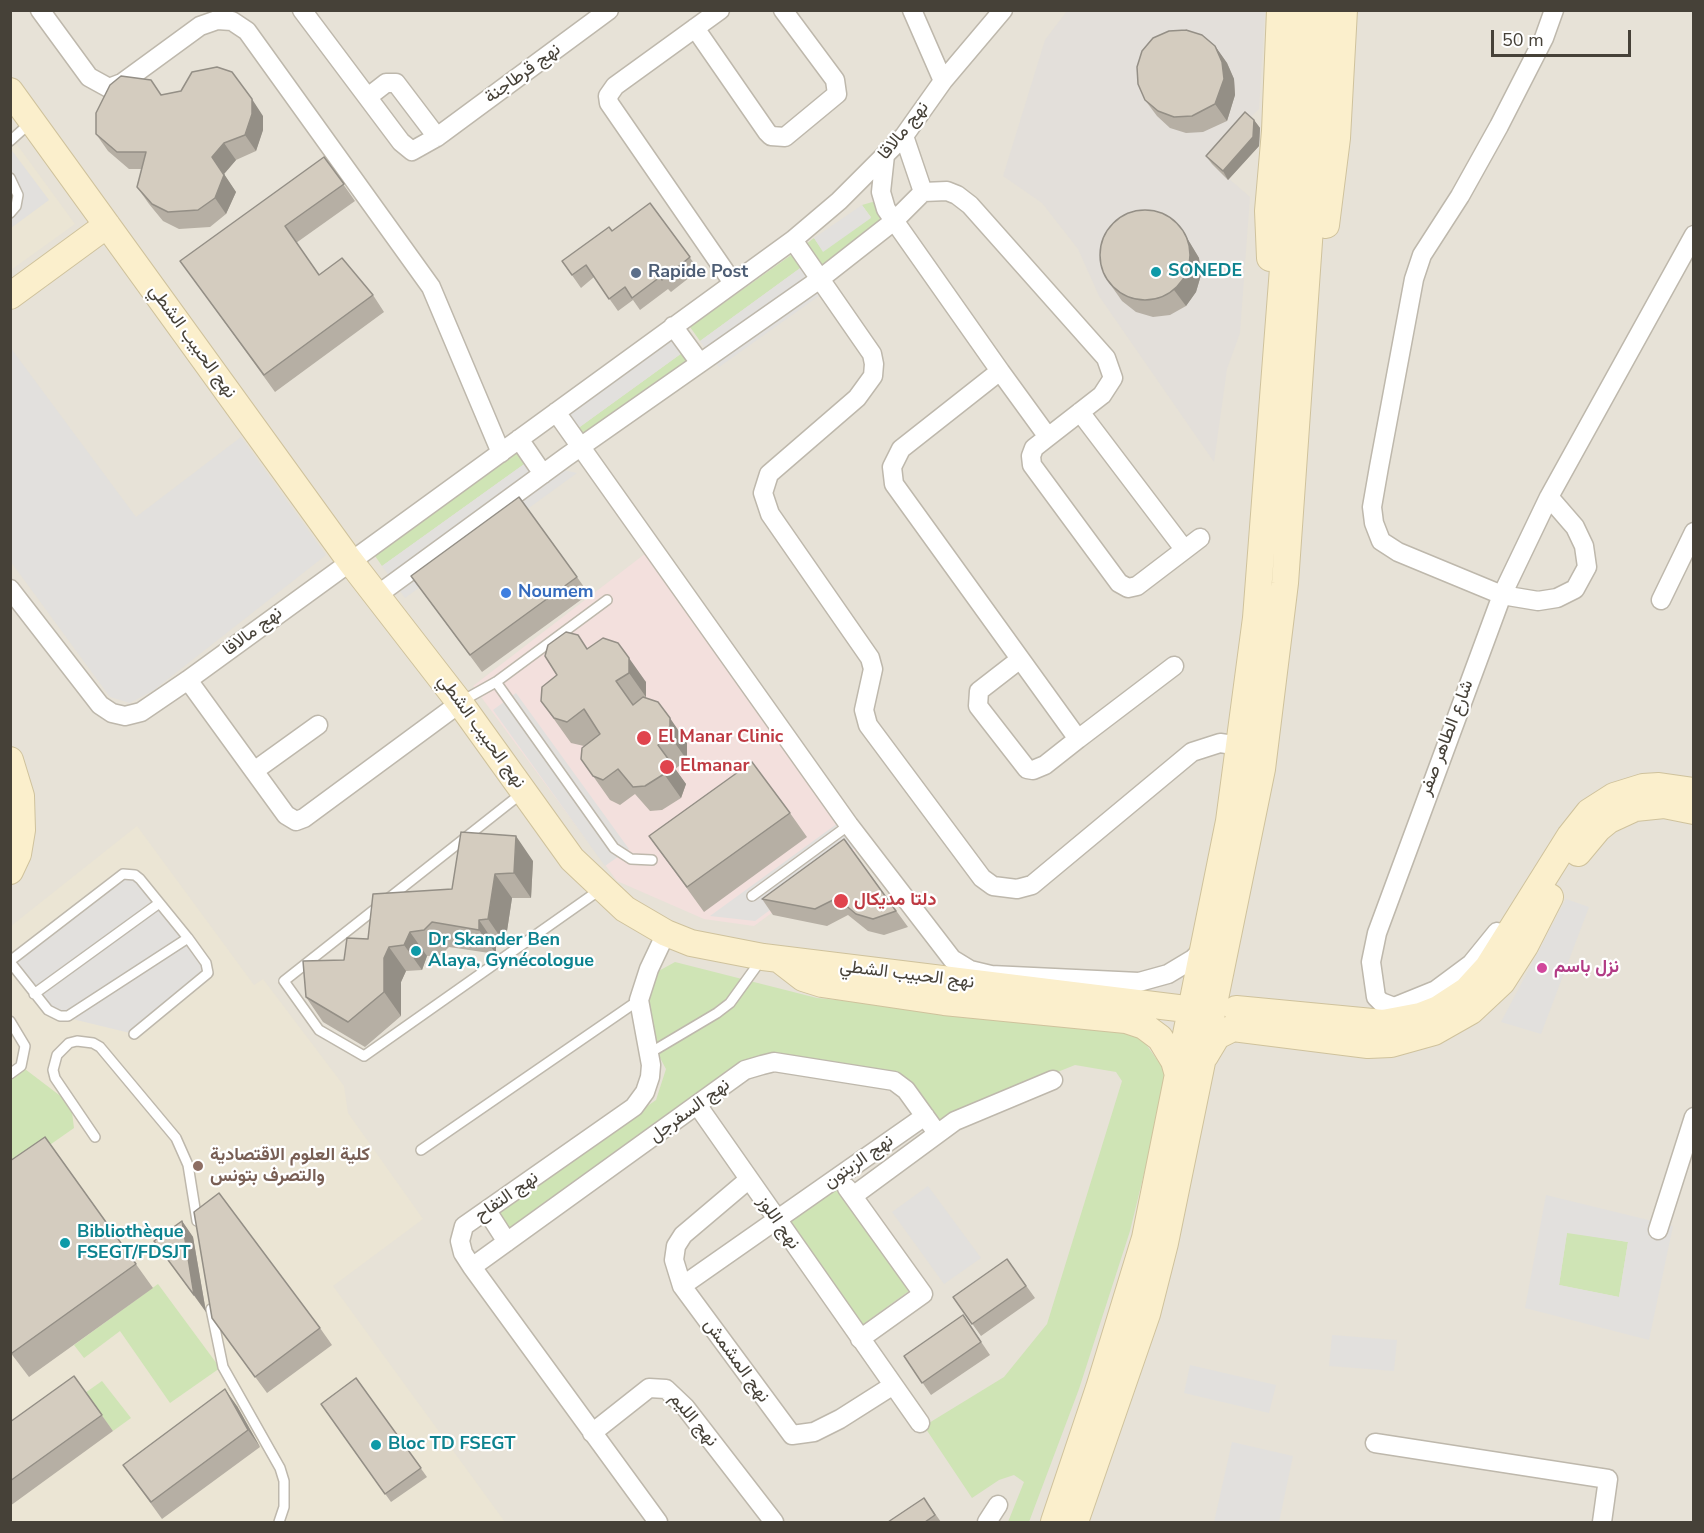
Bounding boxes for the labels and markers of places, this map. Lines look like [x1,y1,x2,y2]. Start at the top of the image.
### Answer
place label: SONEDE [1168,261,1242,283]
place label: Rapide Post [648,262,748,284]
marker: SONEDE [1149,265,1163,279]
marker: Rapide Post [629,266,643,280]
place label: Noumem [518,582,594,604]
marker: Noumem [499,586,513,600]
place label: El Manar Clinic [658,727,783,749]
marker: El Manar Clinic [635,729,653,747]
place label: Elmanar [680,756,750,778]
marker: Elmanar [658,758,676,776]
place label: دلتا مديكال [854,890,936,912]
marker: دلتا مديكال [832,892,850,910]
place label: Dr Skander Ben Alaya, Gynécologue [428,930,594,972]
marker: Dr Skander Ben Alaya, Gynécologue [409,944,423,958]
place label: نزل باسم [1554,957,1619,979]
marker: نزل باسم [1535,961,1549,975]
place label: كلية العلوم الاقتصادية والتصرف بتونس [210,1145,370,1188]
marker: كلية العلوم الاقتصادية والتصرف بتونس [191,1159,205,1173]
place label: Bibliothèque FSEGT/FDSJT [77,1222,190,1264]
marker: Bibliothèque FSEGT/FDSJT [58,1236,72,1250]
place label: Bloc TD FSEGT [388,1434,516,1456]
marker: Bloc TD FSEGT [369,1438,383,1452]

